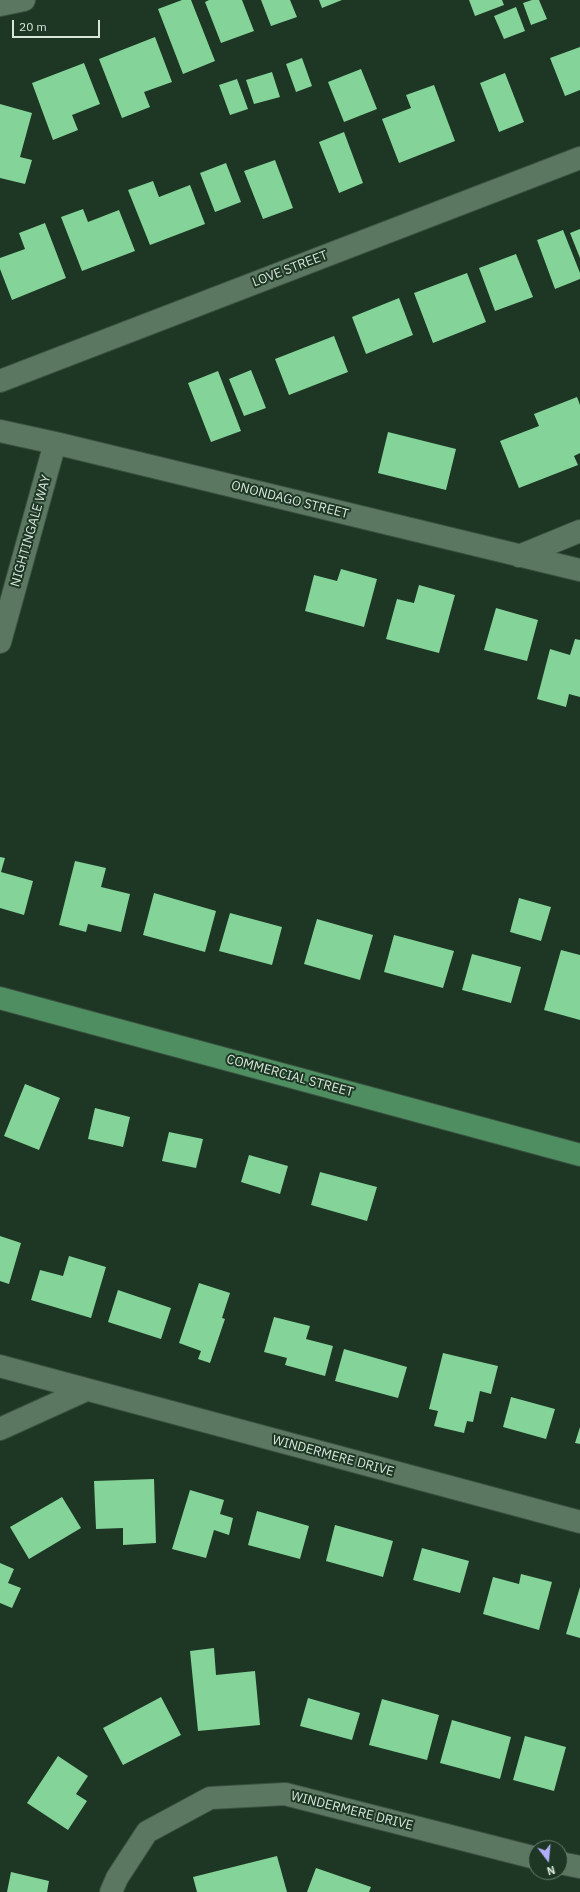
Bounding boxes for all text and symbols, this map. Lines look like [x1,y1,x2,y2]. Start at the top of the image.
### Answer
scale bar [14,12,102,38]
text: 20 m [19,19,47,34]
street label: LOVE STREET [250,247,330,291]
street label: NIGHTINGALE WAY [8,473,54,589]
street label: ONONDAGO STREET [230,478,350,522]
street label: COMMERCIAL STREET [225,1052,355,1100]
street label: WINDERMERE DRIVE [270,1432,396,1480]
street label: WINDERMERE DRIVE [289,1788,415,1834]
north arrow [528,1840,568,1880]
text: N [545,1863,557,1878]

